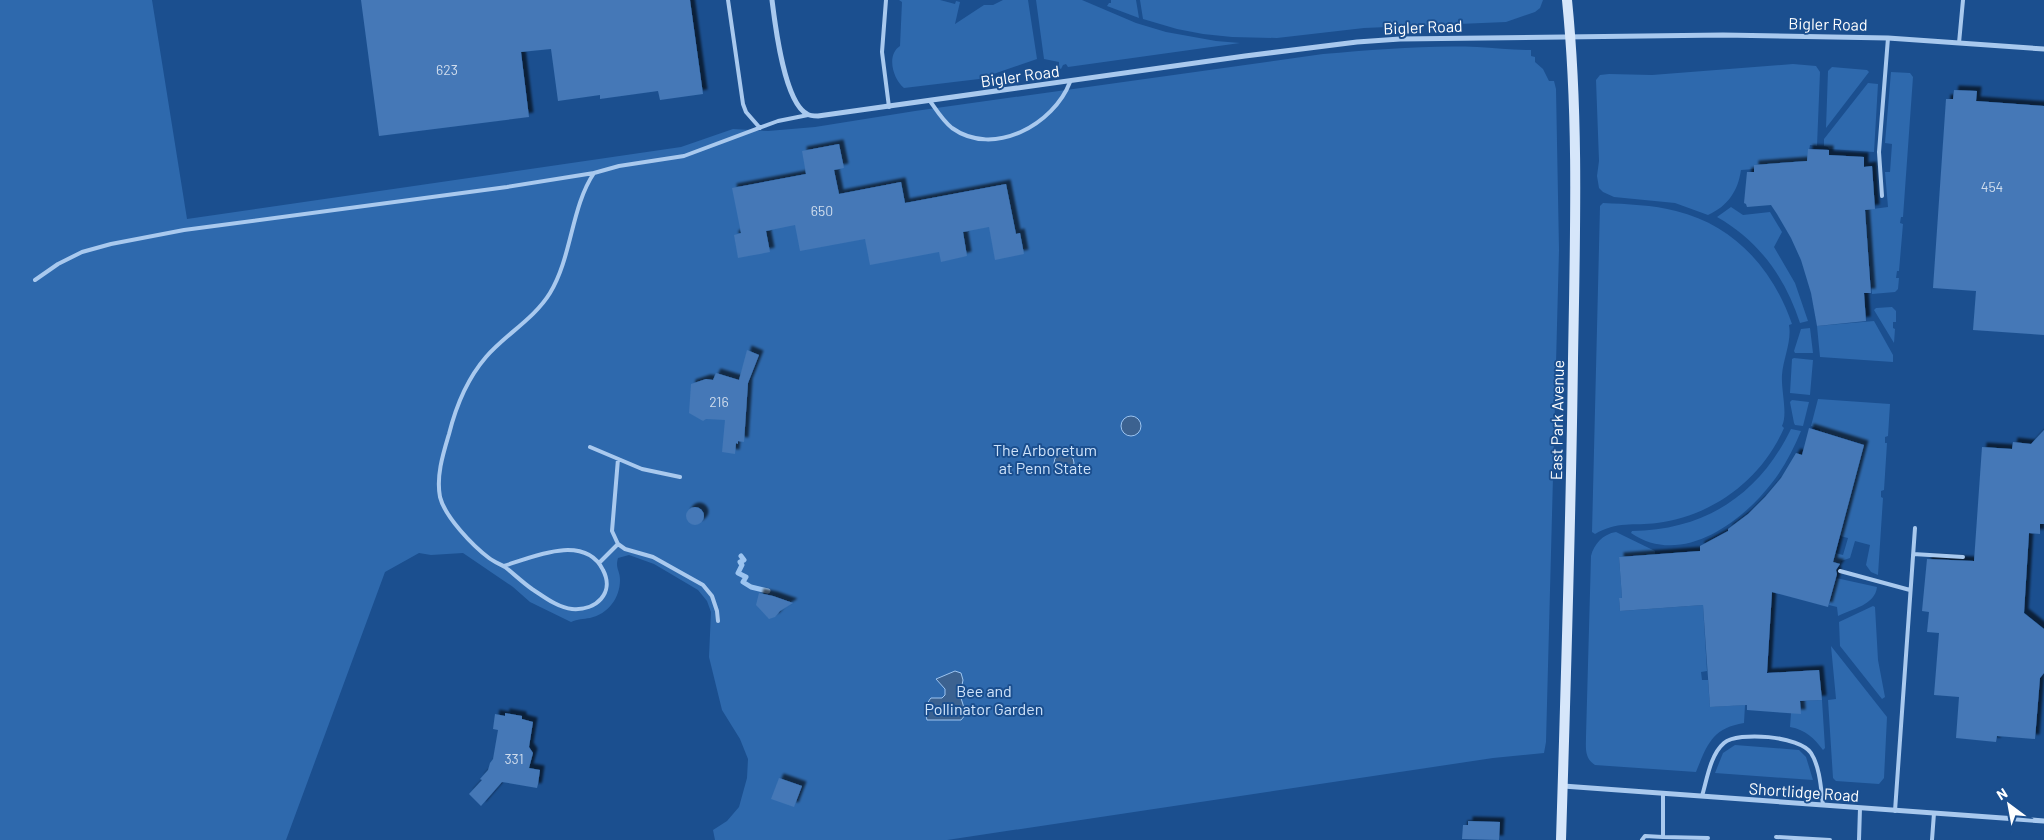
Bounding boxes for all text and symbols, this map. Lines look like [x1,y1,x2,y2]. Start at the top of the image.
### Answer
street label: Bigler Road [1788,13,1868,34]
street label: Bigler Road [1383,16,1463,37]
house number: 623 [436,61,458,78]
street label: Bigler Road [979,61,1061,90]
house number: 454 [1981,178,2003,195]
house number: 650 [811,202,833,219]
street label: East Park Avenue [1546,360,1567,480]
house number: 216 [709,393,729,410]
park label: The Arboretum at Penn State [993,440,1097,477]
park label: Bee and Pollinator Garden [925,681,1043,718]
house number: 331 [504,750,524,767]
street label: Shortlidge Road [1748,778,1860,805]
north arrow [1984,780,2034,830]
text: N [1993,784,2010,803]

